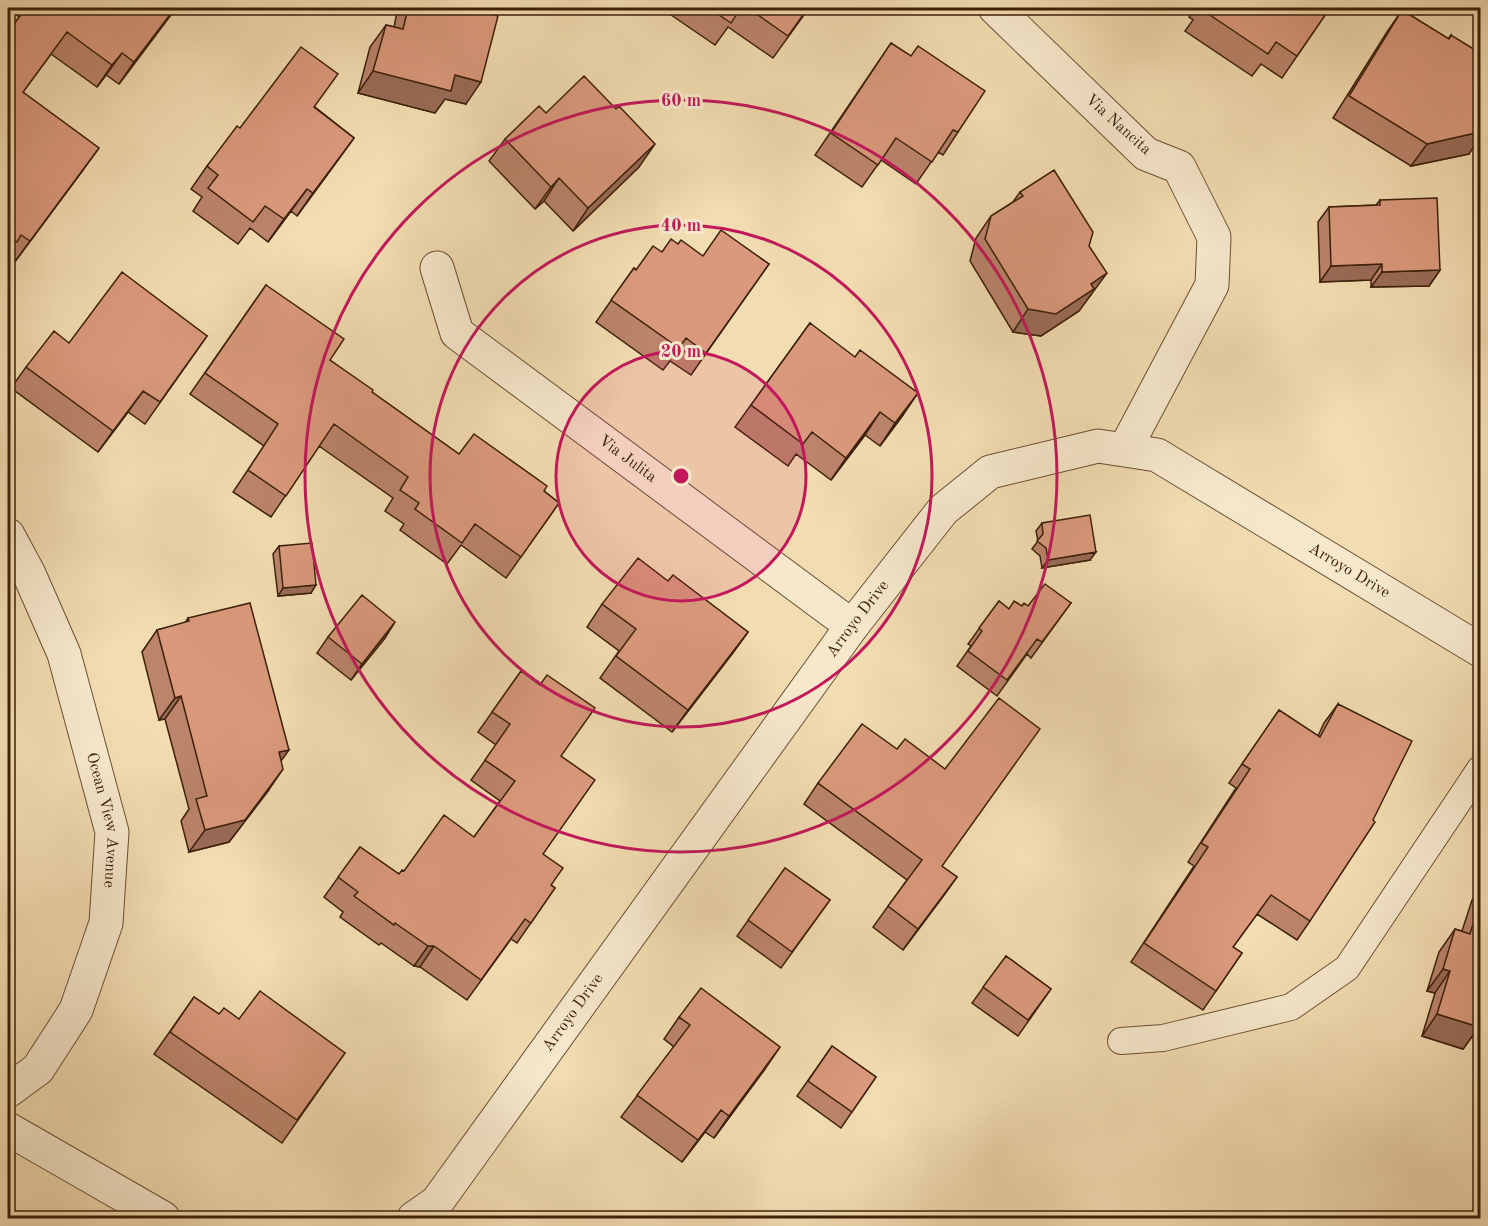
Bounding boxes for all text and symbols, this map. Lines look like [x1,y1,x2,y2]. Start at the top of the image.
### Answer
text: 60 m [661,92,701,110]
street label: Via Nancita [1082,92,1154,158]
text: 40 m [661,217,701,235]
text: 20 m [661,343,701,361]
street label: Via Julita [595,433,659,486]
centre of rings [671,466,691,486]
street label: Arroyo Drive [1306,540,1393,602]
street label: Arroyo Drive [824,578,892,661]
street label: Ocean View Avenue [83,751,120,888]
street label: Arroyo Drive [540,971,607,1055]

